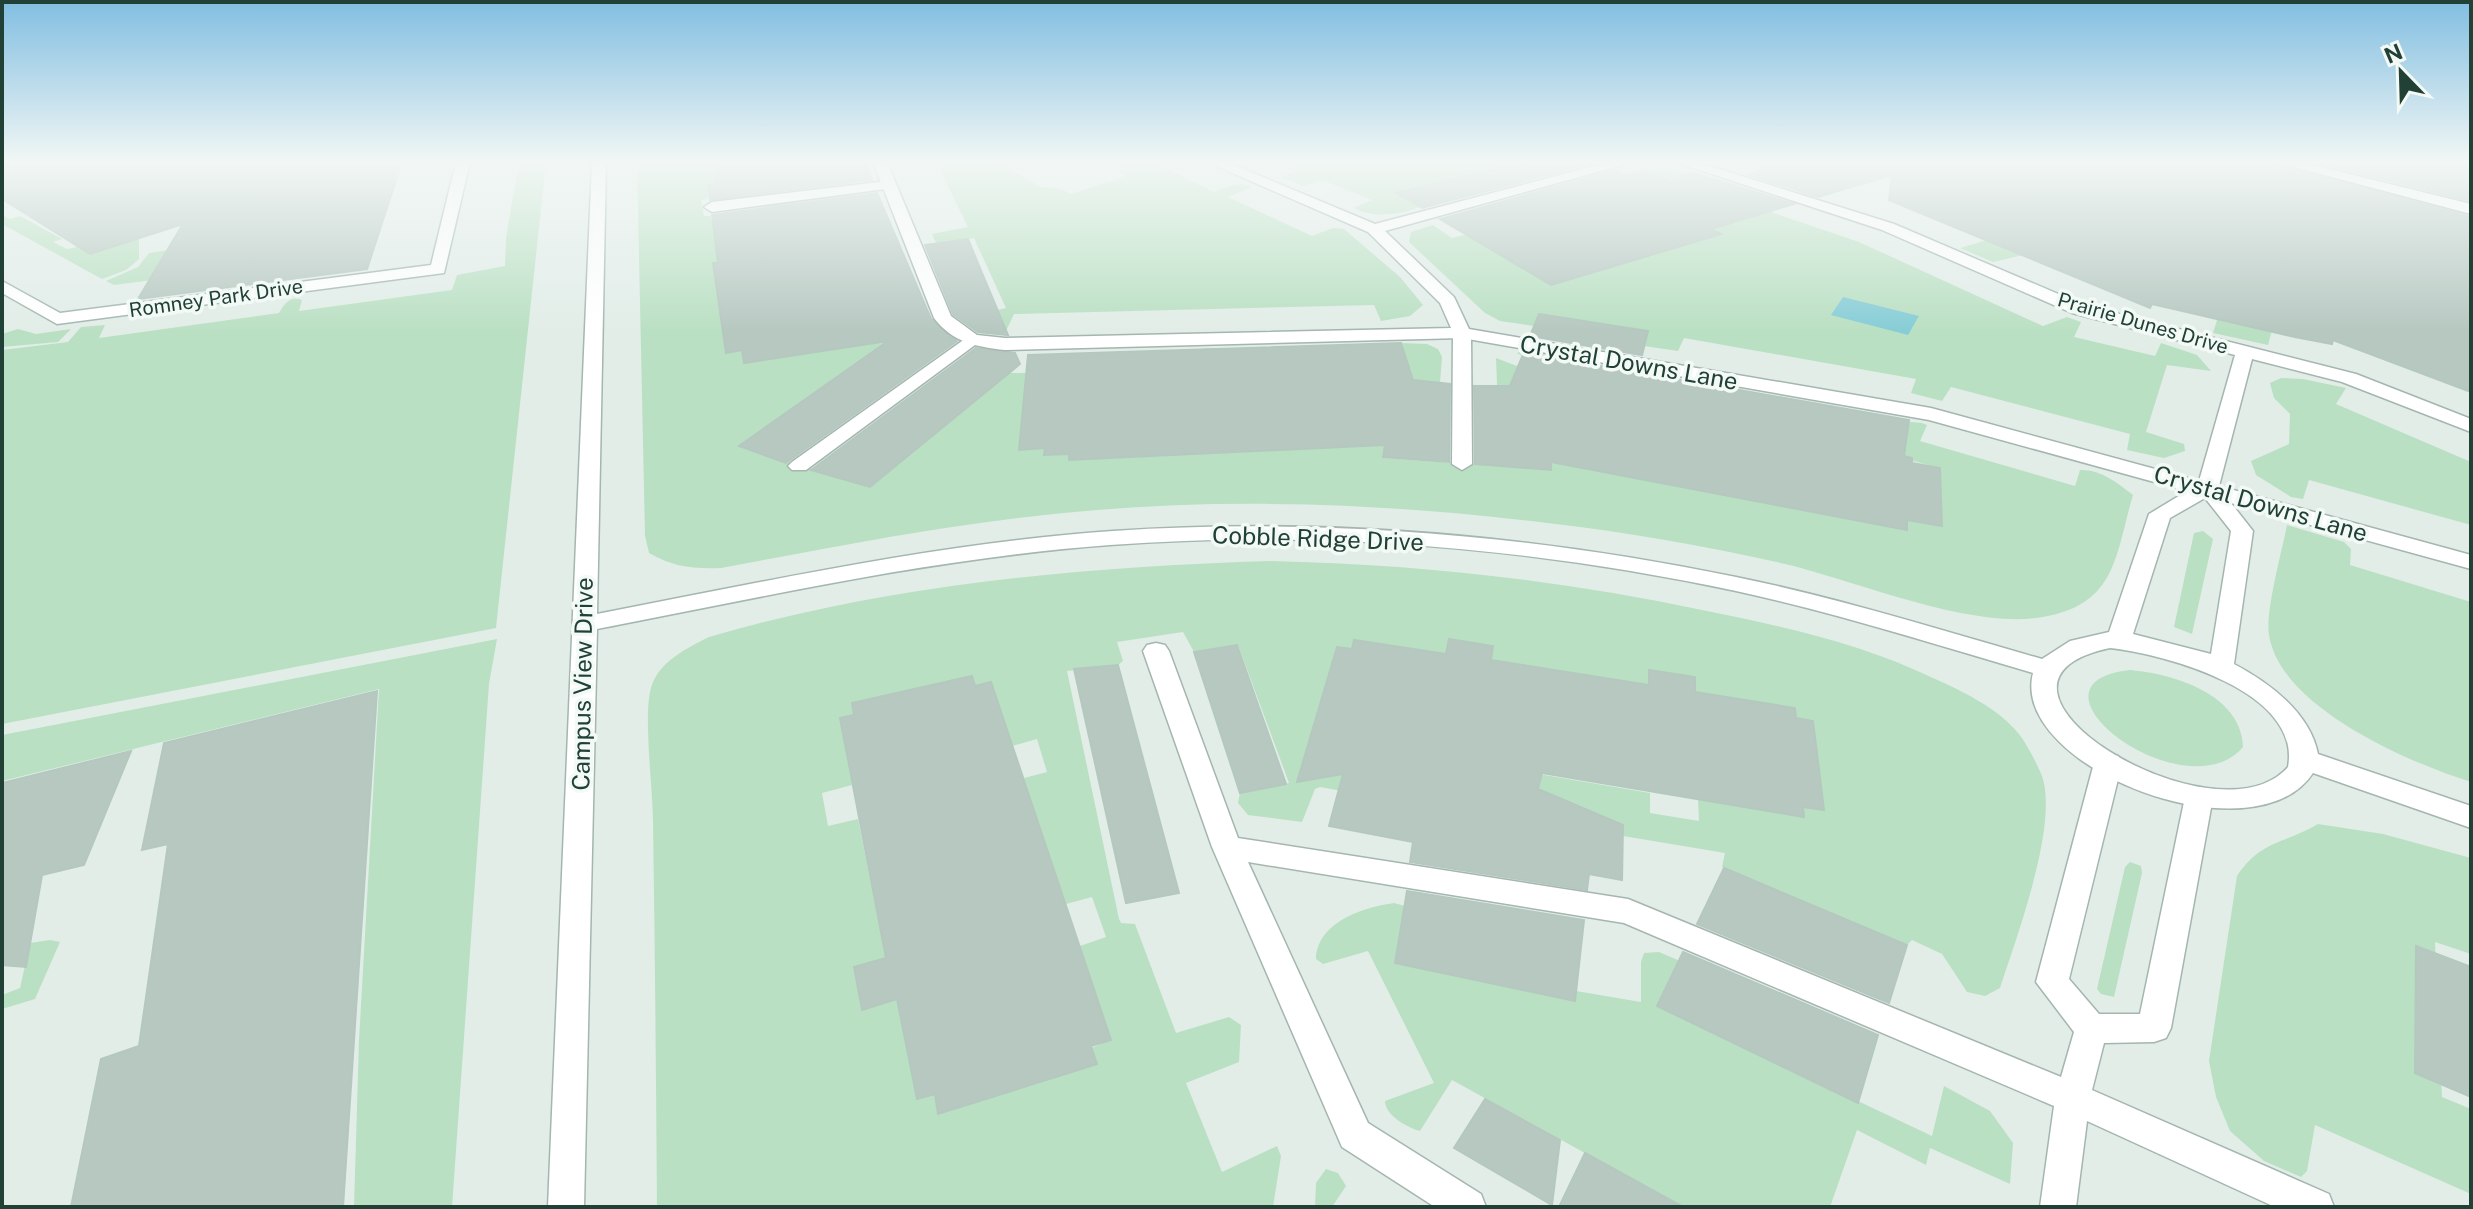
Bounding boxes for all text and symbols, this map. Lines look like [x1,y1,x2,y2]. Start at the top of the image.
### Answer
north arrow [2361,32,2441,112]
text: N [2380,38,2406,69]
street label: Romney Park Drive [127,274,305,322]
street label: Prairie Dunes Drive [2055,287,2231,359]
street label: Crystal Downs Lane [1518,329,1740,395]
street label: Crystal Downs Lane [2151,459,2371,547]
street label: Cobble Ridge Drive [1211,520,1425,556]
street label: Campus View Drive [566,577,598,791]

